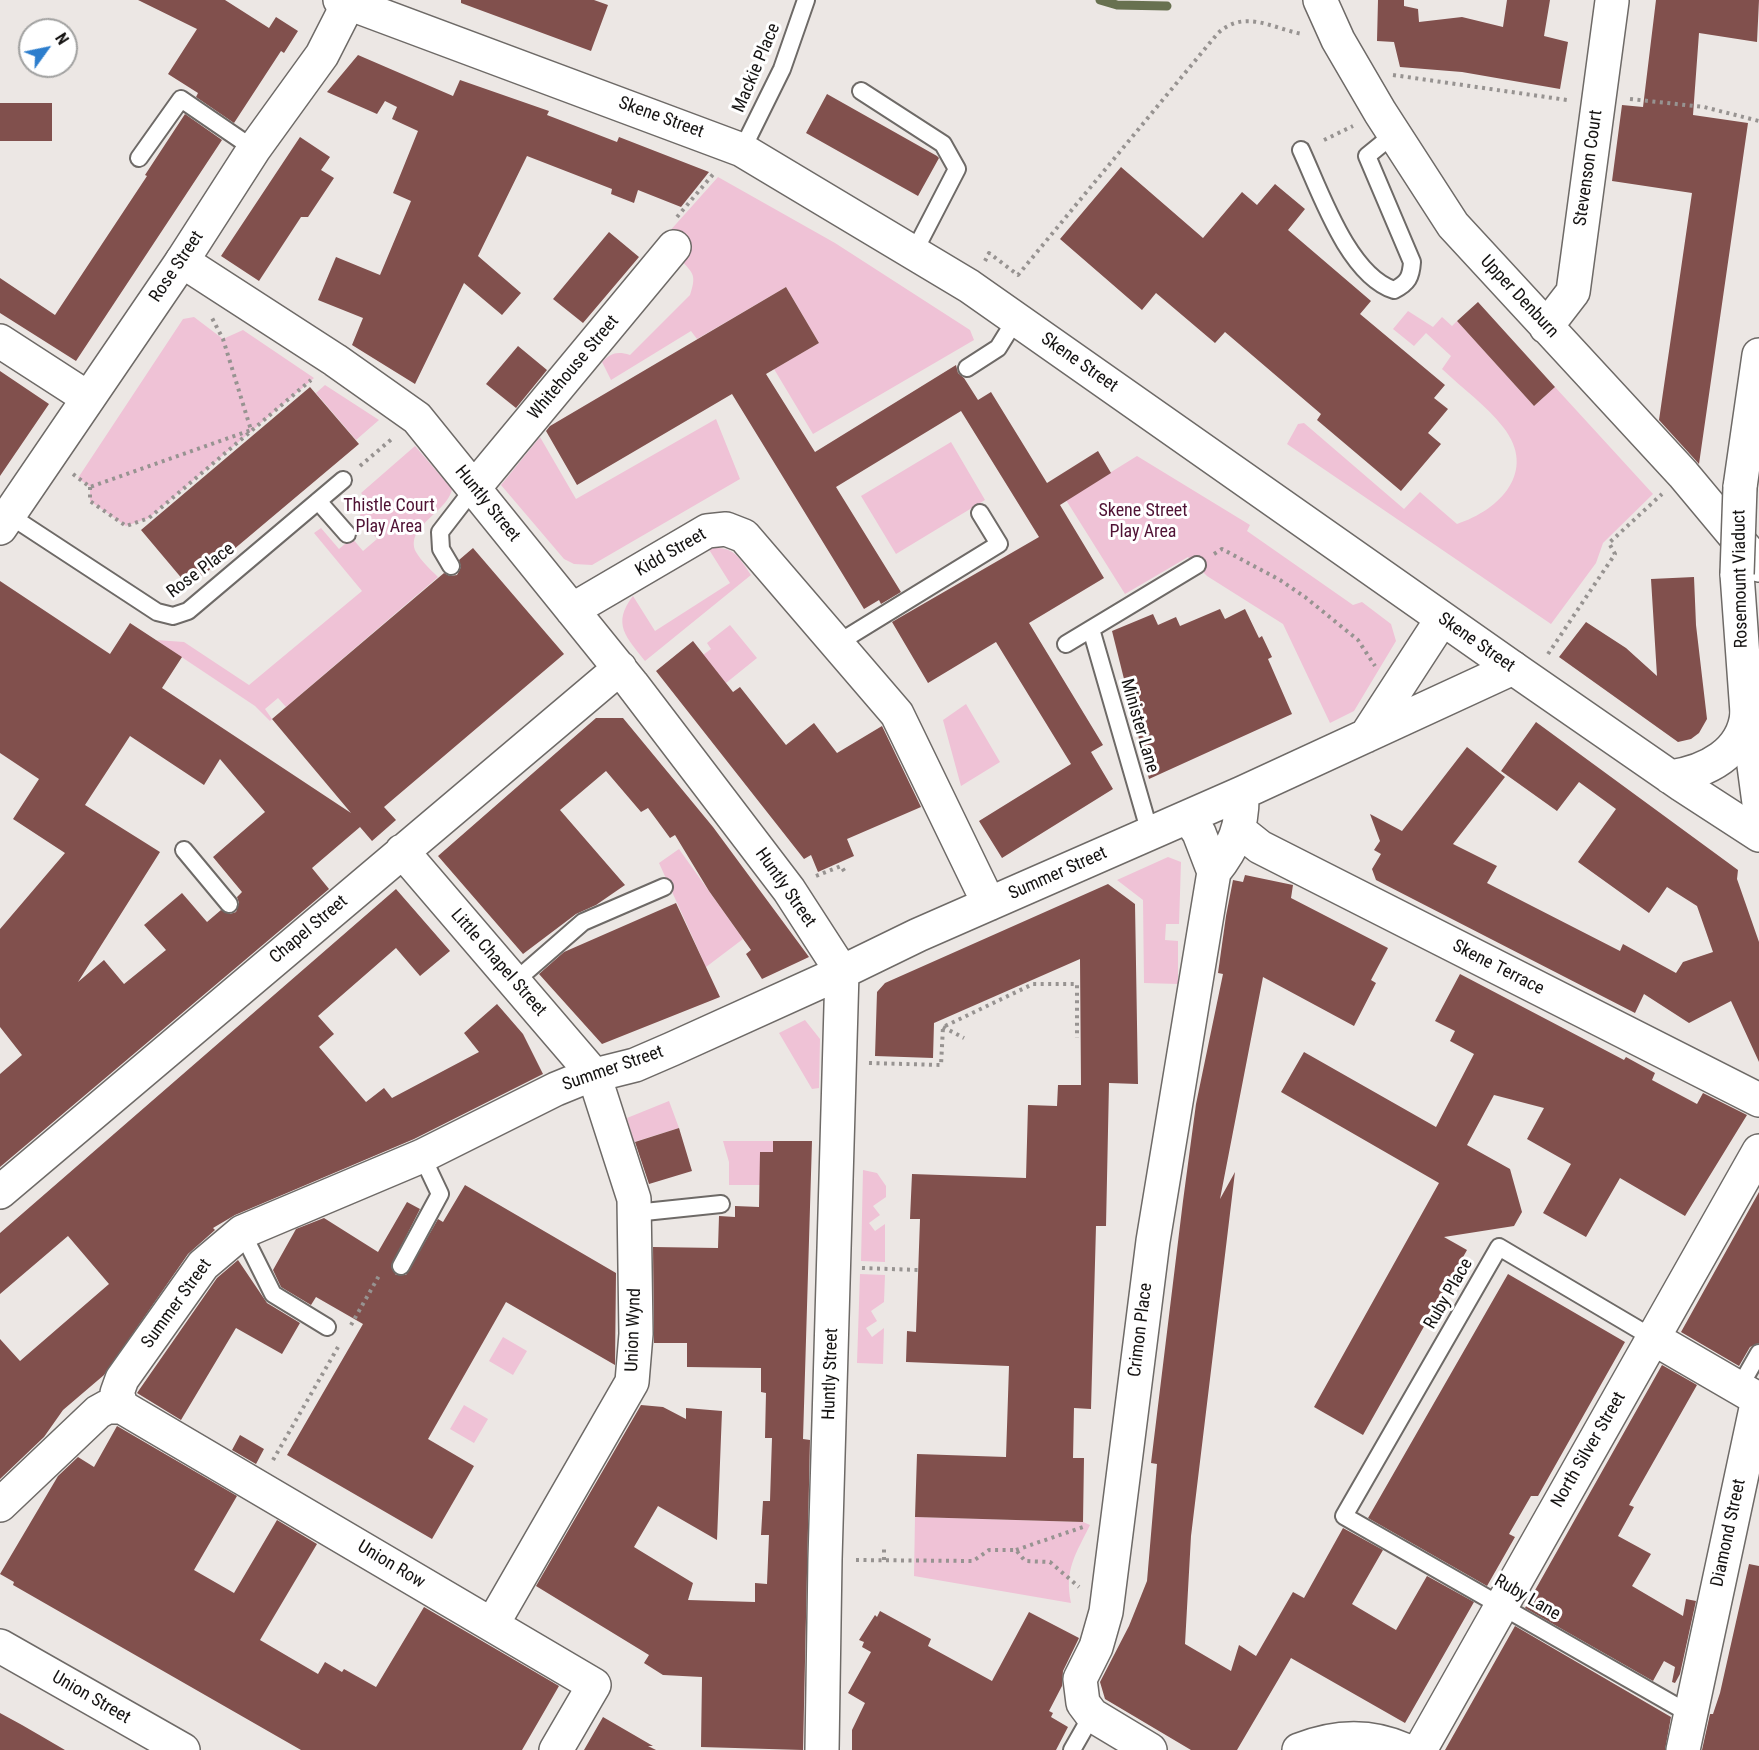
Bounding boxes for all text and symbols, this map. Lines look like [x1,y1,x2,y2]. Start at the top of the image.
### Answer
north arrow [18,18,78,78]
street label: Mackie Place [729,20,785,116]
text: N [51,30,72,48]
street label: Skene Street [615,93,707,143]
street label: Stevenson Court [1570,109,1608,227]
street label: Rose Street [145,227,209,307]
street label: Upper Denburn [1475,251,1563,343]
street label: Whitehouse Street [524,311,624,425]
street label: Skene Street [1036,329,1122,397]
street label: Huntly Street [450,462,524,546]
park label: Thistle Court Play Area [343,495,435,538]
park label: Skene Street Play Area [1098,500,1188,542]
street label: Rosemount Viaduct [1729,509,1753,649]
street label: Kidd Street [632,524,710,582]
street label: Rose Place [163,539,239,603]
street label: Skene Street [1433,609,1519,677]
street label: Minister Lane [1115,677,1163,775]
street label: Summer Street [1005,843,1111,905]
street label: Huntly Street [750,844,820,932]
street label: Chapel Street [266,891,352,969]
street label: Little Chapel Street [445,905,551,1021]
street label: Skene Terrace [1449,936,1547,1000]
street label: Summer Street [560,1042,666,1096]
street label: Summer Street [137,1255,217,1353]
street label: Ruby Place [1420,1255,1478,1333]
street label: Crimon Place [1125,1282,1157,1378]
street label: Union Wynd [622,1288,646,1372]
street label: Huntly Street [819,1328,843,1420]
street label: North Silver Street [1547,1388,1631,1512]
street label: Diamond Street [1707,1477,1751,1589]
street label: Union Row [353,1536,429,1594]
street label: Ruby Lane [1490,1570,1564,1626]
street label: Union Street [48,1667,134,1729]

